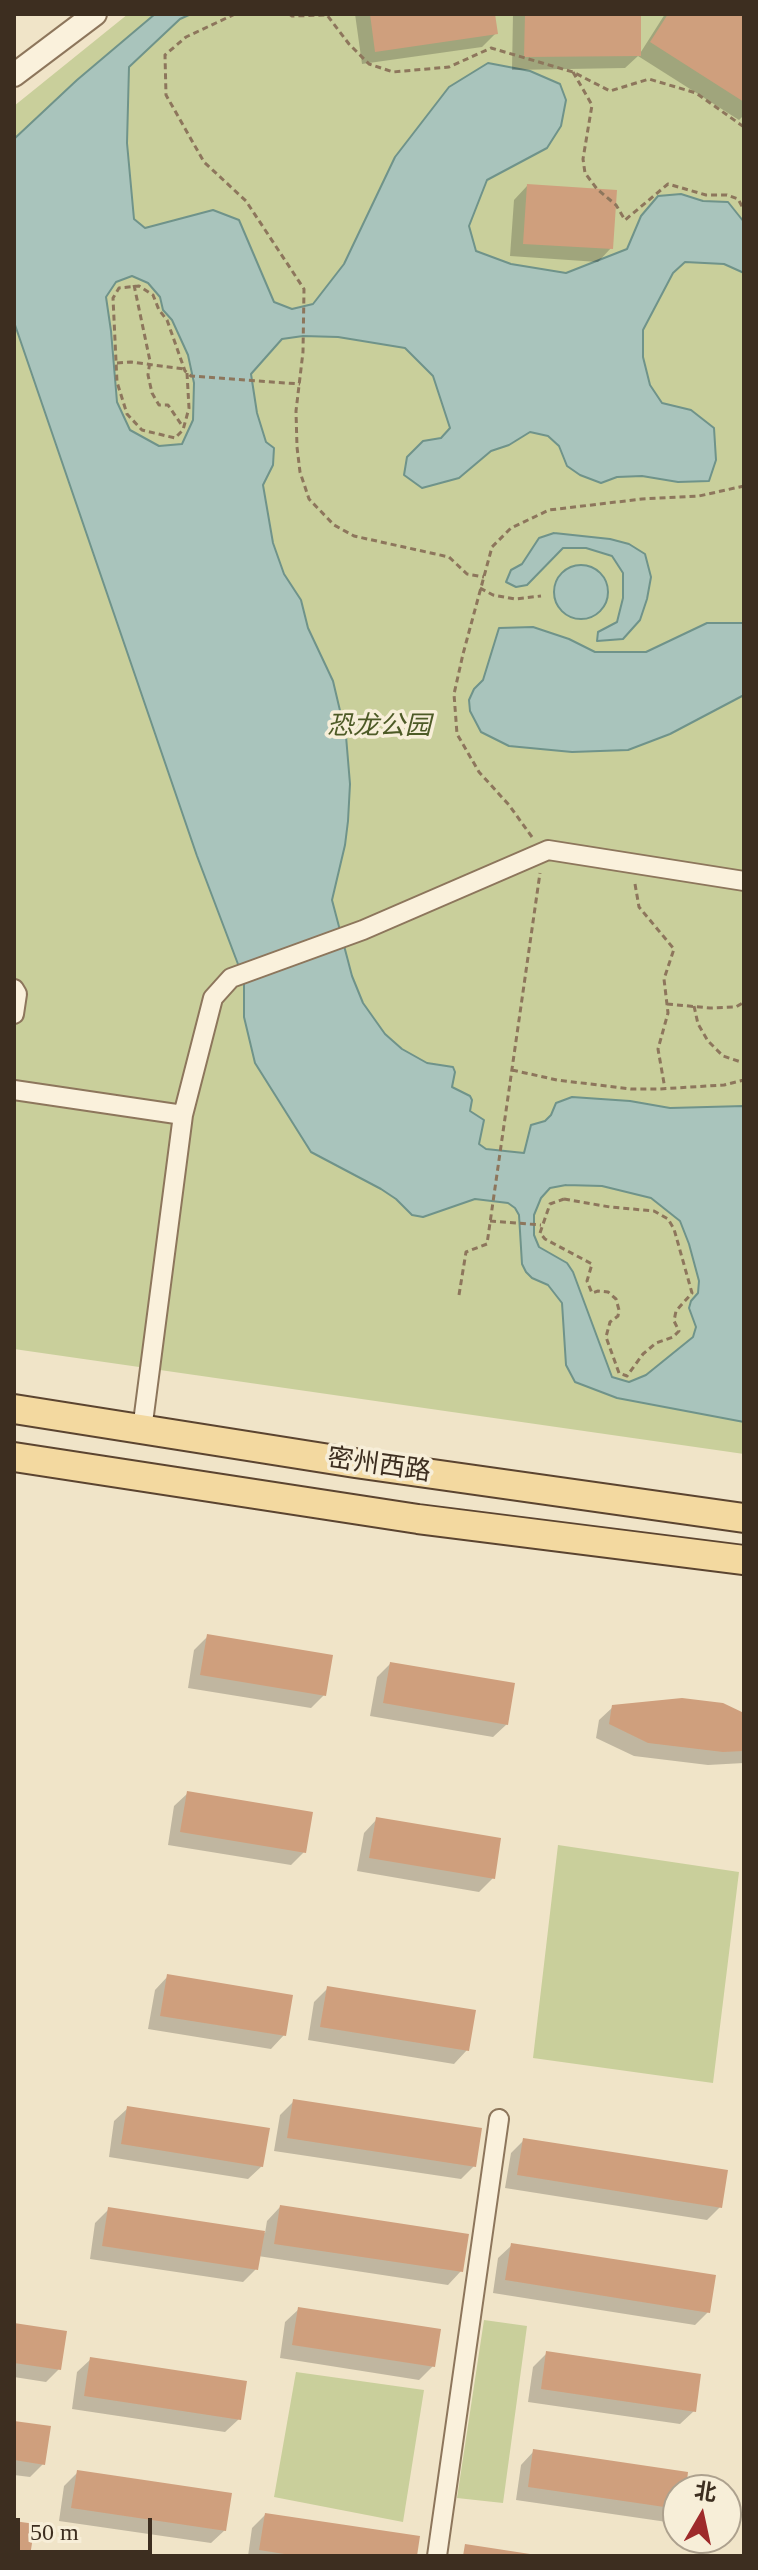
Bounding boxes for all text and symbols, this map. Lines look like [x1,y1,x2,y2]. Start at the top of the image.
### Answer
park label: 恐龙公园 [327,711,431,743]
street label: 密州西路 [325,1443,433,1489]
north arrow [662,2474,742,2554]
text: 北 [693,2478,718,2506]
scale bar [20,2502,156,2552]
text: 50 m [30,2519,79,2545]

